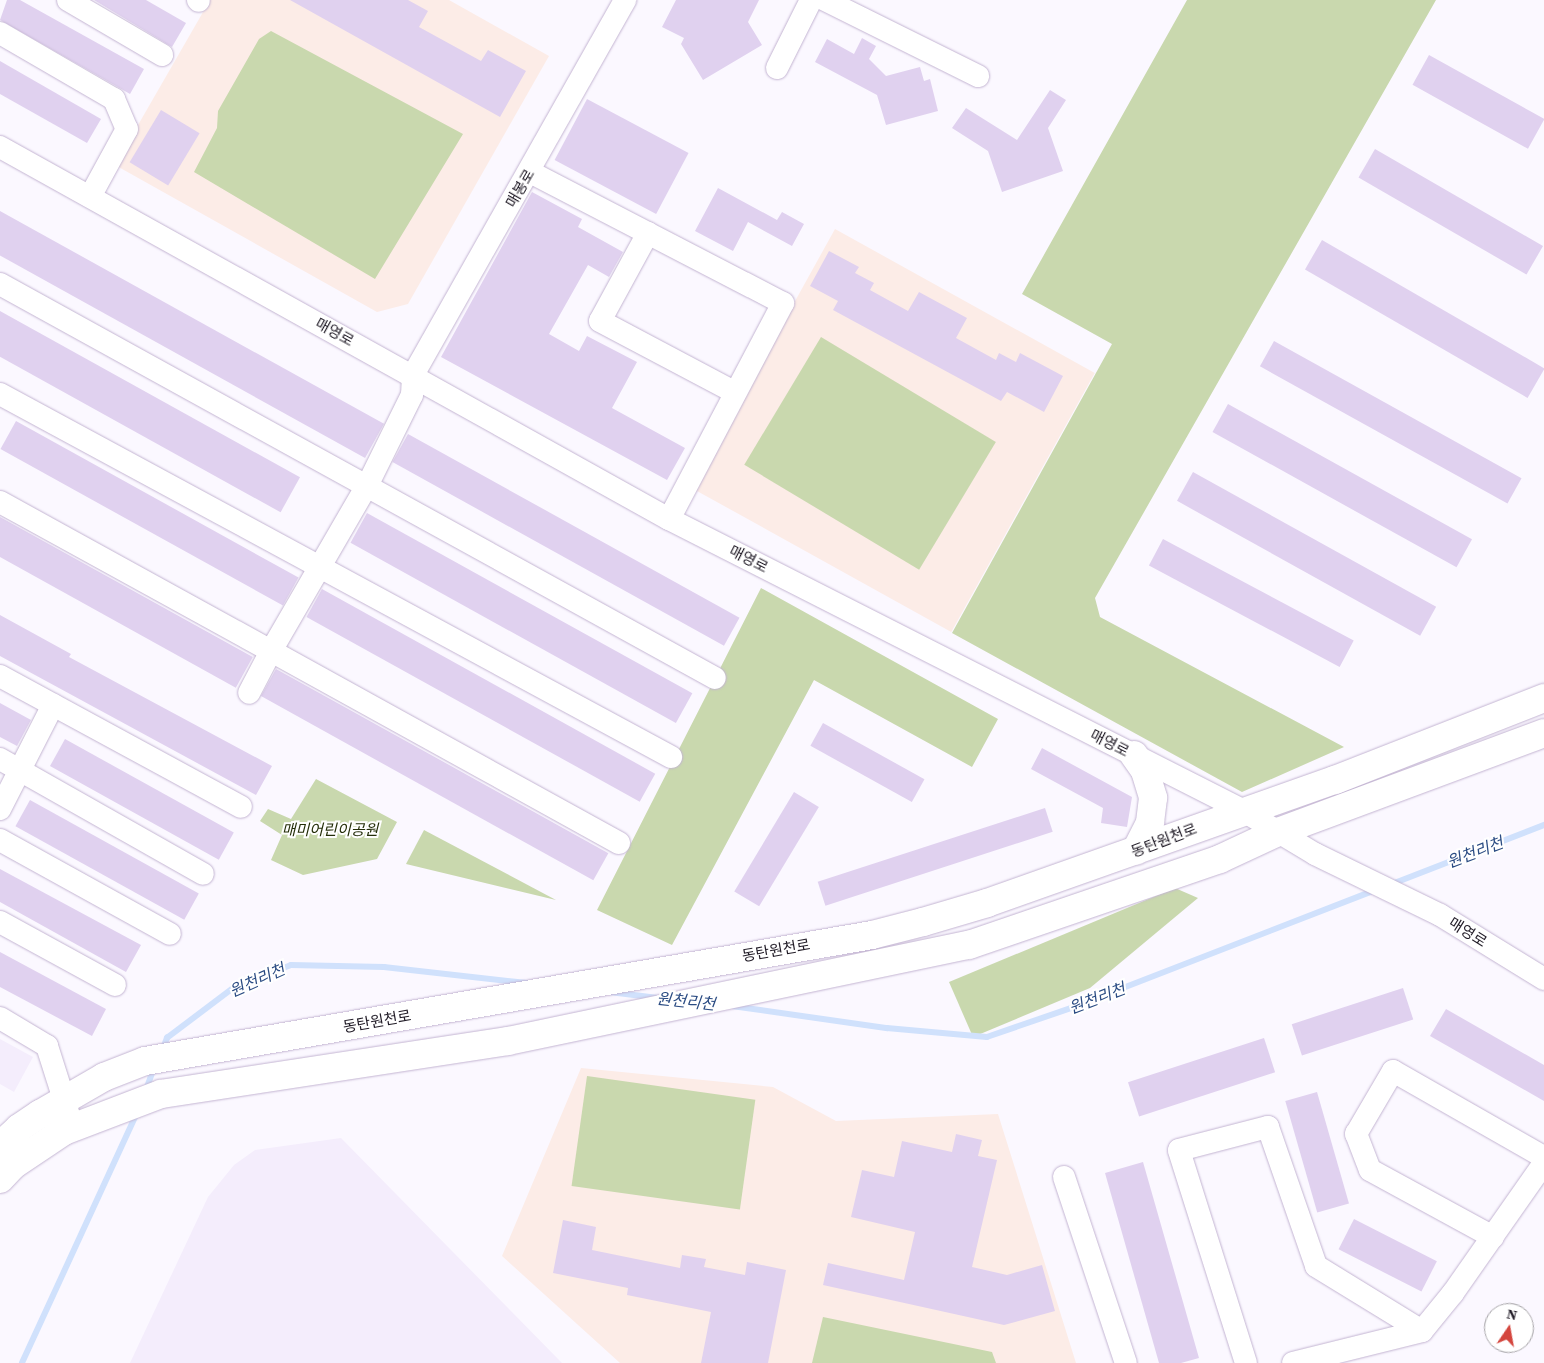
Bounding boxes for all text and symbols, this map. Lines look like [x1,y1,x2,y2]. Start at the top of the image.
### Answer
street label: 매봉로 [502,166,538,210]
street label: 매영로 [313,314,357,350]
street label: 매영로 [726,542,772,576]
street label: 매영로 [1087,726,1133,760]
street label: 동탄원천로 [1129,819,1199,861]
park label: 매미어린이공원 [282,821,378,839]
water label: 원천리천 [1444,832,1506,872]
street label: 매영로 [1446,913,1490,951]
street label: 동탄원천로 [740,935,812,965]
water label: 원천리천 [226,959,288,1001]
water label: 원천리천 [1066,978,1128,1018]
water label: 원천리천 [656,988,716,1014]
street label: 동탄원천로 [341,1006,413,1036]
north arrow [1484,1303,1534,1353]
text: N [1505,1303,1519,1325]

